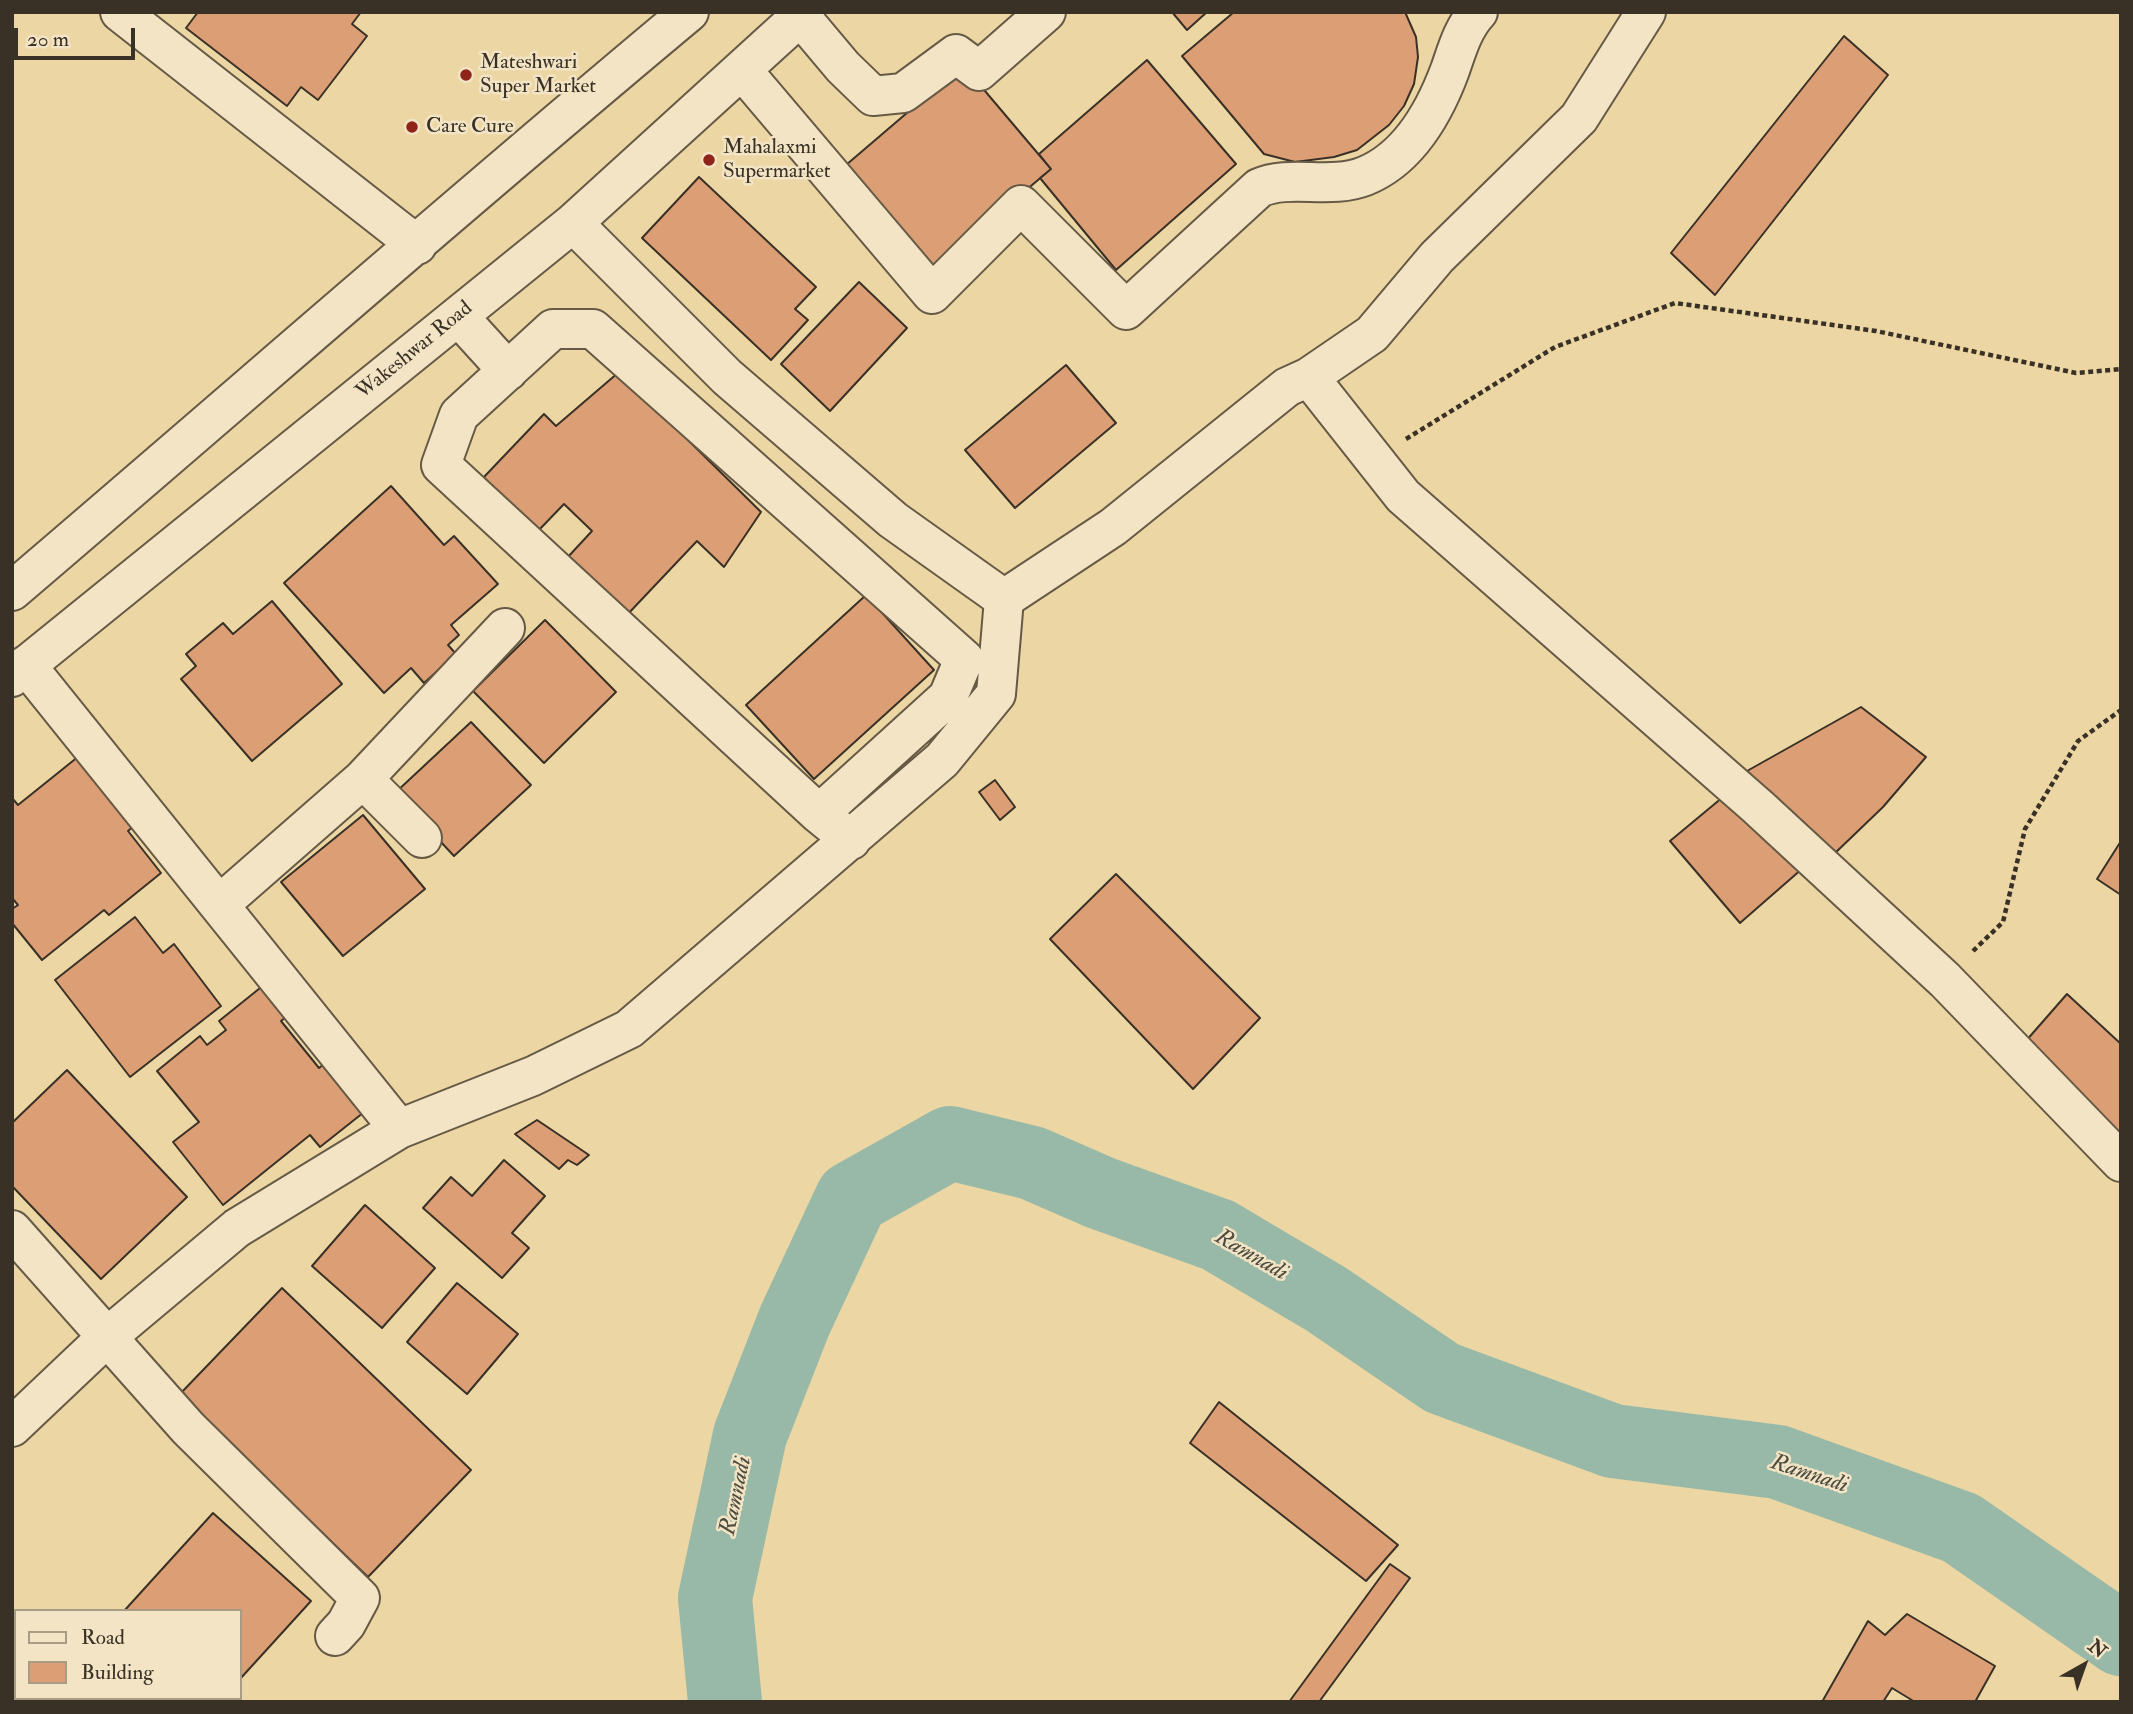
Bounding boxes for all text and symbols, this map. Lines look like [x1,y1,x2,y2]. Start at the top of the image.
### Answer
scale bar [18,14,138,58]
text: 20 m [27,26,69,53]
place label: Mateshwari Super Market [480,50,596,100]
marker: Mateshwari Super Market [458,67,474,83]
place label: Care Cure [426,114,513,140]
marker: Care Cure [404,119,420,135]
place label: Mahalaxmi Supermarket [723,135,831,185]
marker: Mahalaxmi Supermarket [701,152,717,168]
street label: Wakeshwar Road [352,296,478,406]
water label: Ramnadi [1210,1224,1292,1288]
water label: Ramnadi [1767,1450,1851,1500]
water label: Ramnadi [715,1454,759,1538]
legend [14,1609,242,1700]
text: Road [81,1624,125,1651]
north arrow [2049,1630,2119,1700]
text: N [2083,1634,2112,1664]
text: Building [81,1659,154,1686]

